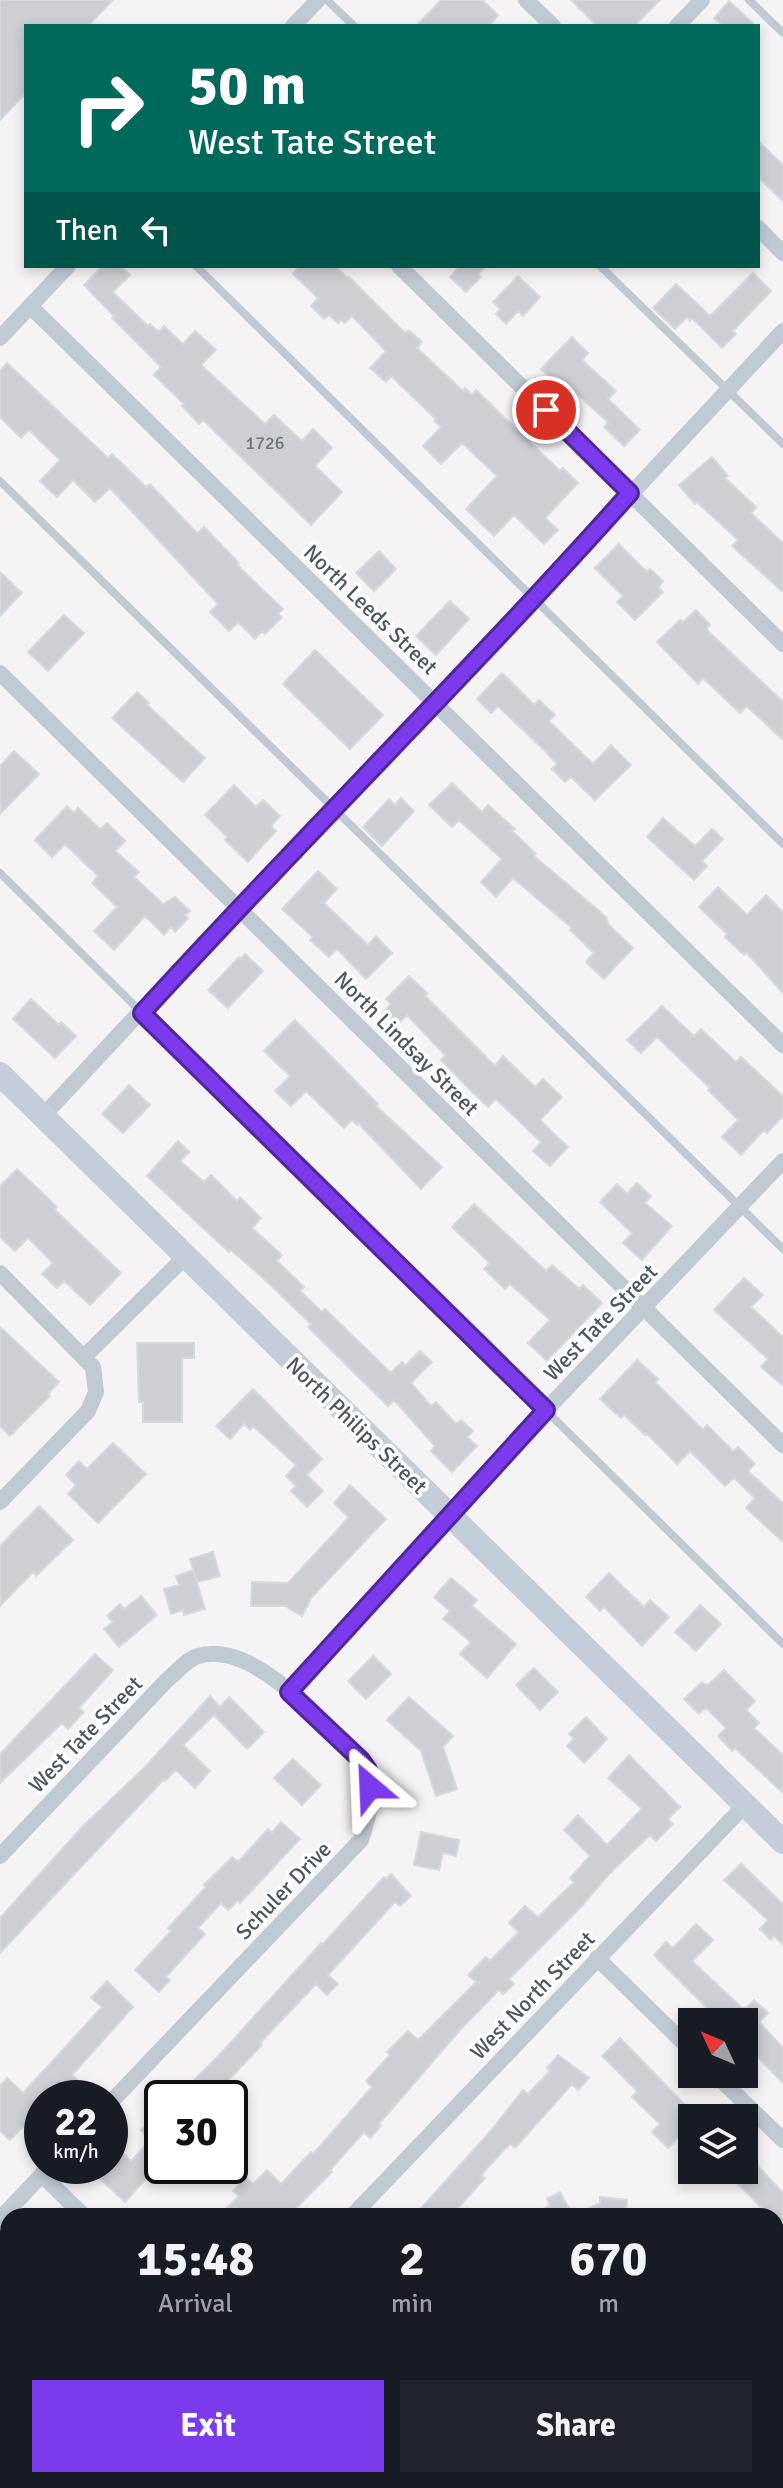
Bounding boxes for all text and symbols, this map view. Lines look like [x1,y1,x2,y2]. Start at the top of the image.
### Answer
text: 50 m [188,51,306,120]
icon: right [56,56,160,160]
text: West Tate Street [188,120,436,165]
icon: left [134,208,178,252]
text: Then [56,212,118,249]
pin [512,376,580,444]
icon: arrive [524,388,568,432]
house number: 1726 [246,432,284,454]
street label: North Leeds Street [298,539,443,680]
street label: North Lindsay Street [329,966,485,1121]
street label: West Tate Street [538,1258,663,1386]
street label: North Philips Street [280,1351,433,1500]
street label: West Tate Street [23,1670,148,1798]
position arrow [328,1745,412,1829]
street label: Schuler Drive [230,1836,337,1945]
street label: West North Street [464,1925,601,2065]
north arrow [678,2008,758,2088]
map controls [678,2008,758,2184]
speed limit sign: 30 [144,2080,248,2184]
text: 22 [54,2097,98,2147]
button: layers [678,2104,758,2184]
text: km/h [53,2139,99,2164]
text: 15:48 [137,2230,254,2289]
text: 2 [399,2230,425,2289]
text: 670 [570,2230,647,2289]
text: Arrival [158,2288,233,2320]
text: min [391,2288,433,2320]
text: m [598,2288,619,2320]
button: Exit [32,2380,384,2472]
button: Share [400,2380,752,2472]

